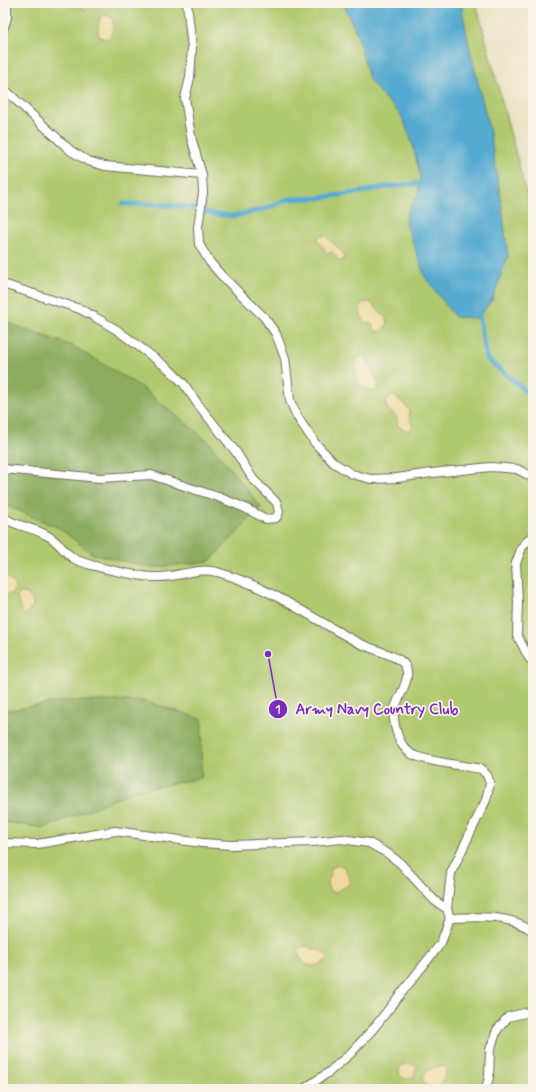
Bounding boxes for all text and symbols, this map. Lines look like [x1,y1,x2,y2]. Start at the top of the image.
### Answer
callout: Army Navy Country Club [268,695,467,722]
text: Army Navy Country Club [296,700,459,720]
text: 1 [275,702,281,718]

